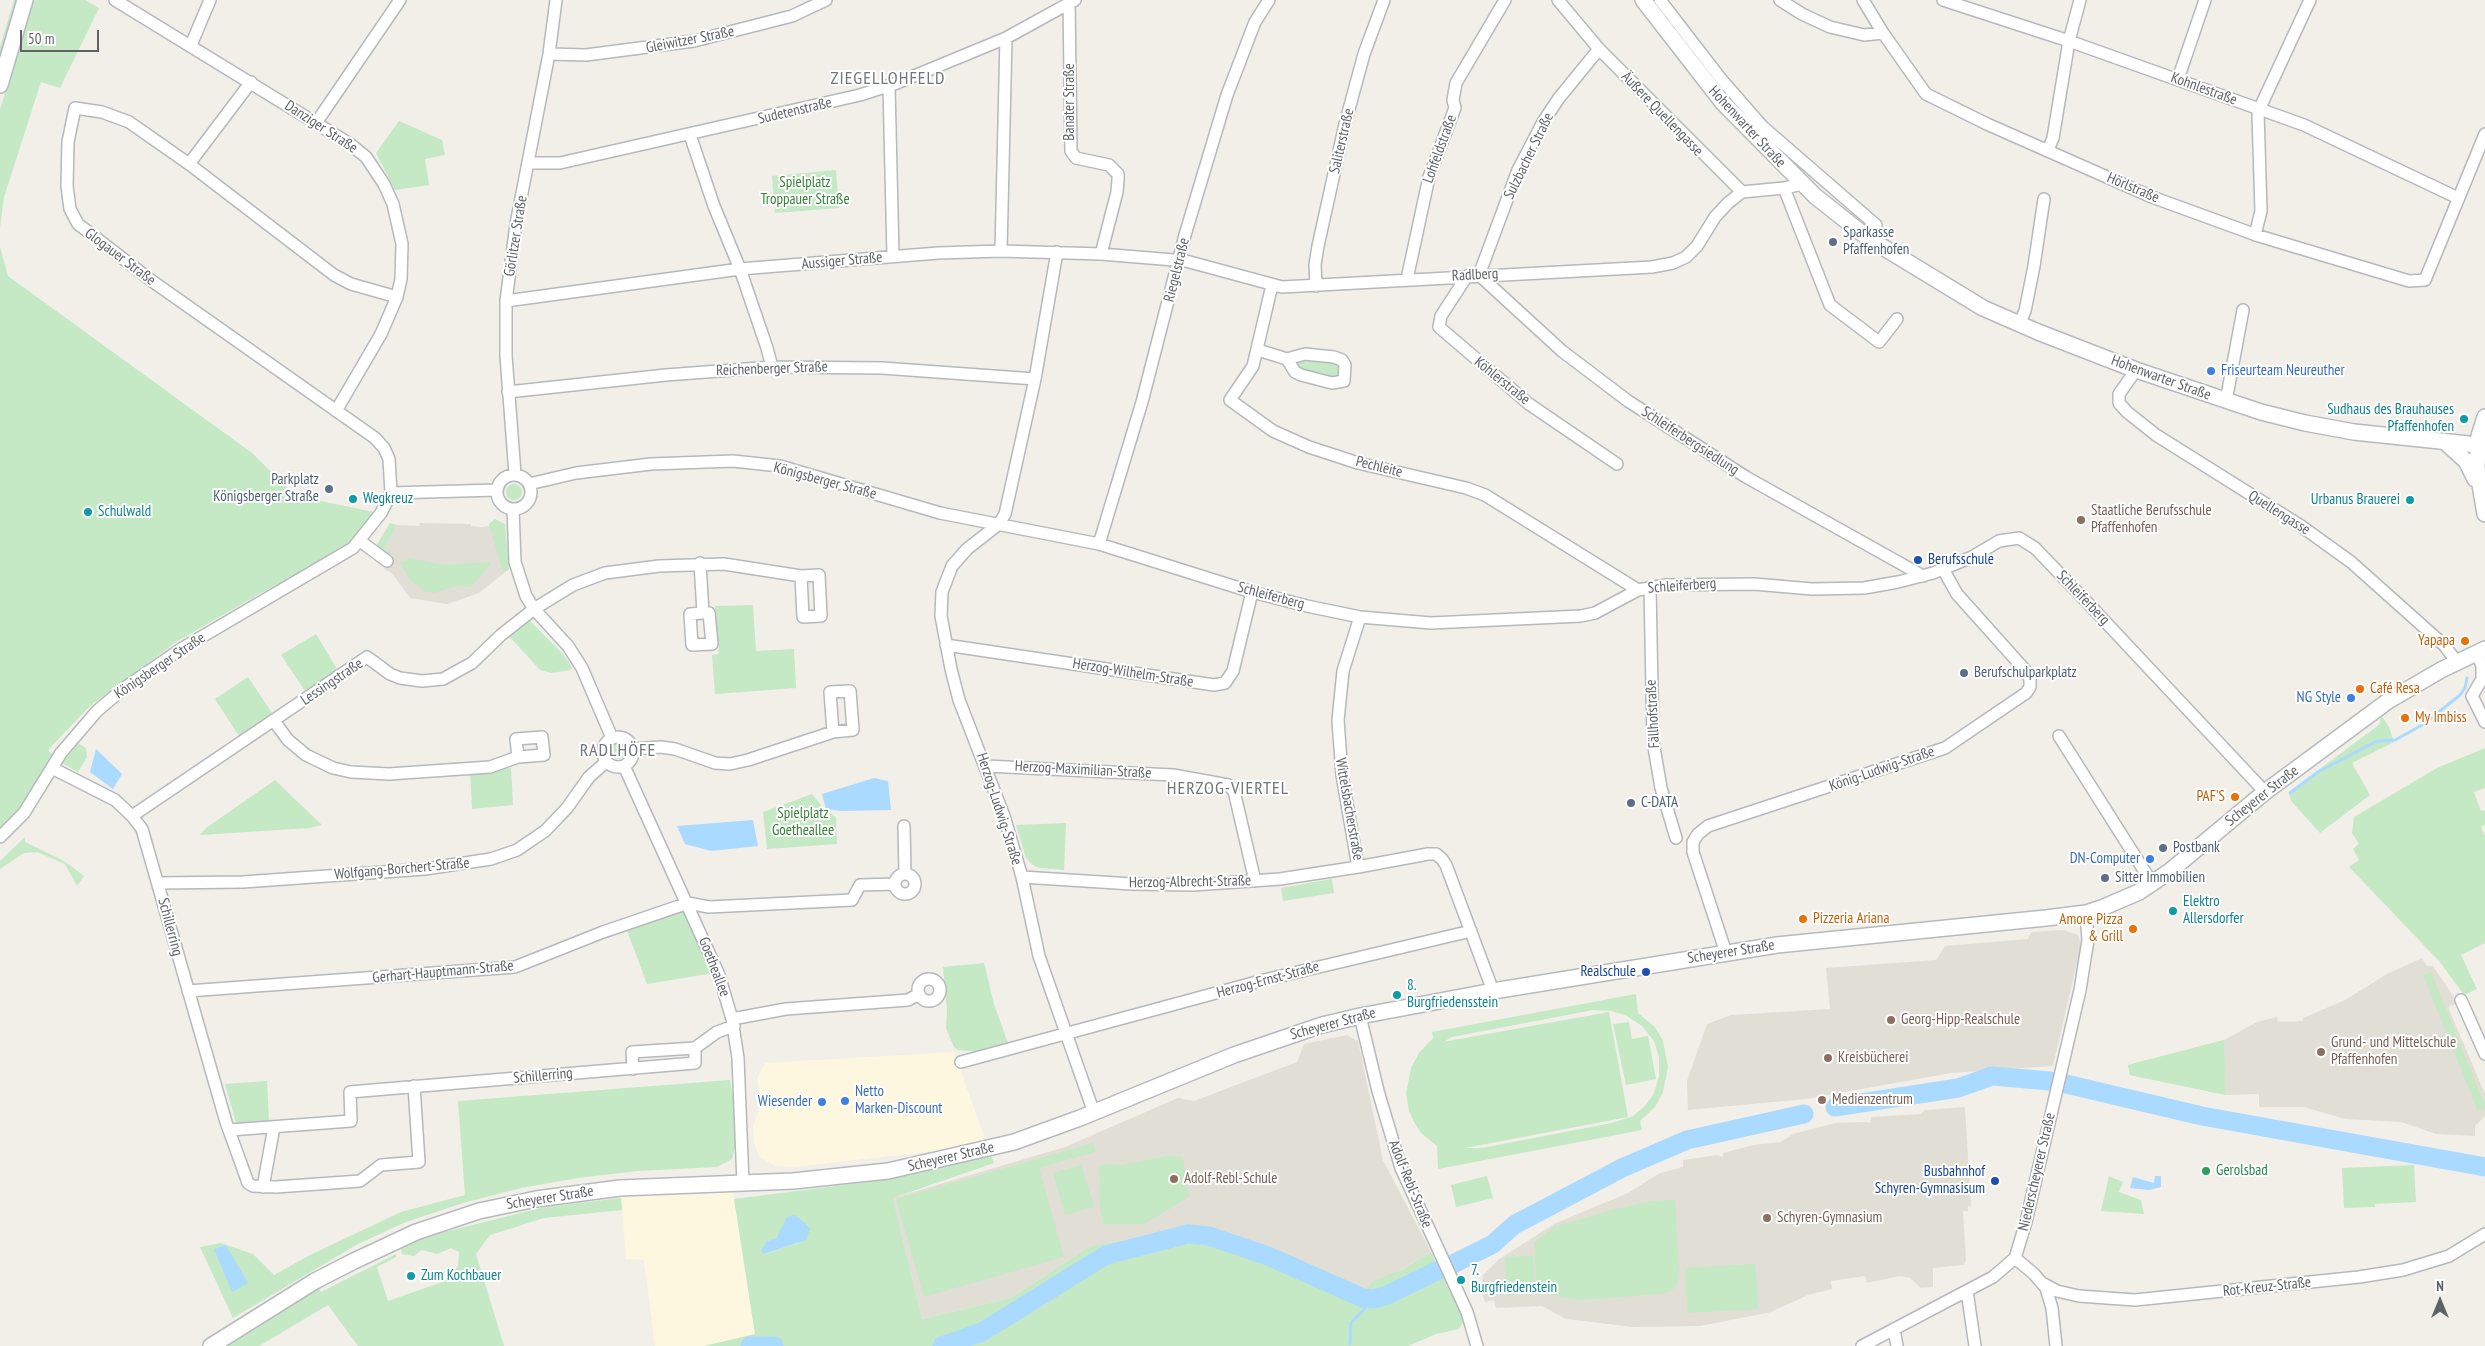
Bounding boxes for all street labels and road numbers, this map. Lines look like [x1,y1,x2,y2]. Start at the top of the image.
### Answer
street label: Gleiwitzer Straße [644,23,736,57]
street label: Banater Straße [1061,63,1079,141]
street label: Äußere Quellengasse [1617,68,1707,160]
street label: Kohnlestraße [2169,69,2239,109]
street label: Hohenwarter Straße [1705,83,1789,171]
street label: Sudetenstraße [756,94,834,128]
street label: Danziger Straße [281,97,361,157]
street label: Saliterstraße [1326,107,1358,175]
street label: Sulzbacher Straße [1500,110,1558,202]
street label: Lohfeldstraße [1419,112,1461,186]
street label: Hörlstraße [2104,169,2162,207]
street label: Görlitzer Straße [501,194,531,278]
street label: Glogauer Straße [81,225,159,289]
street label: Riegelstraße [1160,236,1194,304]
street label: Aussiger Straße [801,248,883,274]
street label: Radlberg [1451,265,1499,285]
street label: Hohenwarter Straße [2109,352,2213,404]
street label: Köhlerstraße [1470,353,1534,409]
street label: Reichenberger Straße [716,358,828,380]
street label: Schleiferbergsiedlung [1638,403,1742,479]
street label: Pechleite [1354,453,1404,481]
street label: Königsberger Straße [772,459,878,503]
street label: Quellengasse [2245,487,2313,539]
street label: Schleiferberg [2053,567,2113,629]
street label: Schleiferberg [1647,575,1717,597]
street label: Schleiferberg [1236,578,1306,614]
street label: Königsberger Straße [111,629,209,703]
street label: Lessingstraße [298,655,366,709]
street label: Herzog-Wilhelm-Straße [1071,655,1195,691]
street label: Fällhofstraße [1642,679,1664,749]
street label: König-Ludwig-Straße [1827,743,1937,795]
street label: Herzog-Ludwig-Straße [972,751,1026,867]
street label: Wittelsbacherstraße [1331,756,1367,862]
street label: Herzog-Maximilian-Straße [1014,757,1152,783]
street label: Scheyerer Straße [2222,762,2302,830]
street label: Wolfgang-Borchert-Straße [334,854,470,884]
street label: Herzog-Albrecht-Straße [1129,872,1251,892]
street label: Schillerring [154,896,186,958]
street label: Goetheallee [694,935,734,999]
street label: Scheyerer Straße [1686,936,1776,968]
street label: Gerhart-Hauptmann-Straße [372,957,514,987]
street label: Herzog-Ernst-Straße [1215,958,1321,1002]
street label: Scheyerer Straße [1288,1004,1378,1044]
street label: Schillerring [513,1064,573,1088]
street label: Niederscheyerer Straße [2015,1111,2059,1233]
street label: Adolf-Rebl-Straße [1384,1137,1436,1231]
street label: Scheyerer Straße [906,1138,996,1176]
street label: Scheyerer Straße [505,1182,595,1214]
street label: Rot-Kreuz-Straße [2222,1273,2312,1301]

